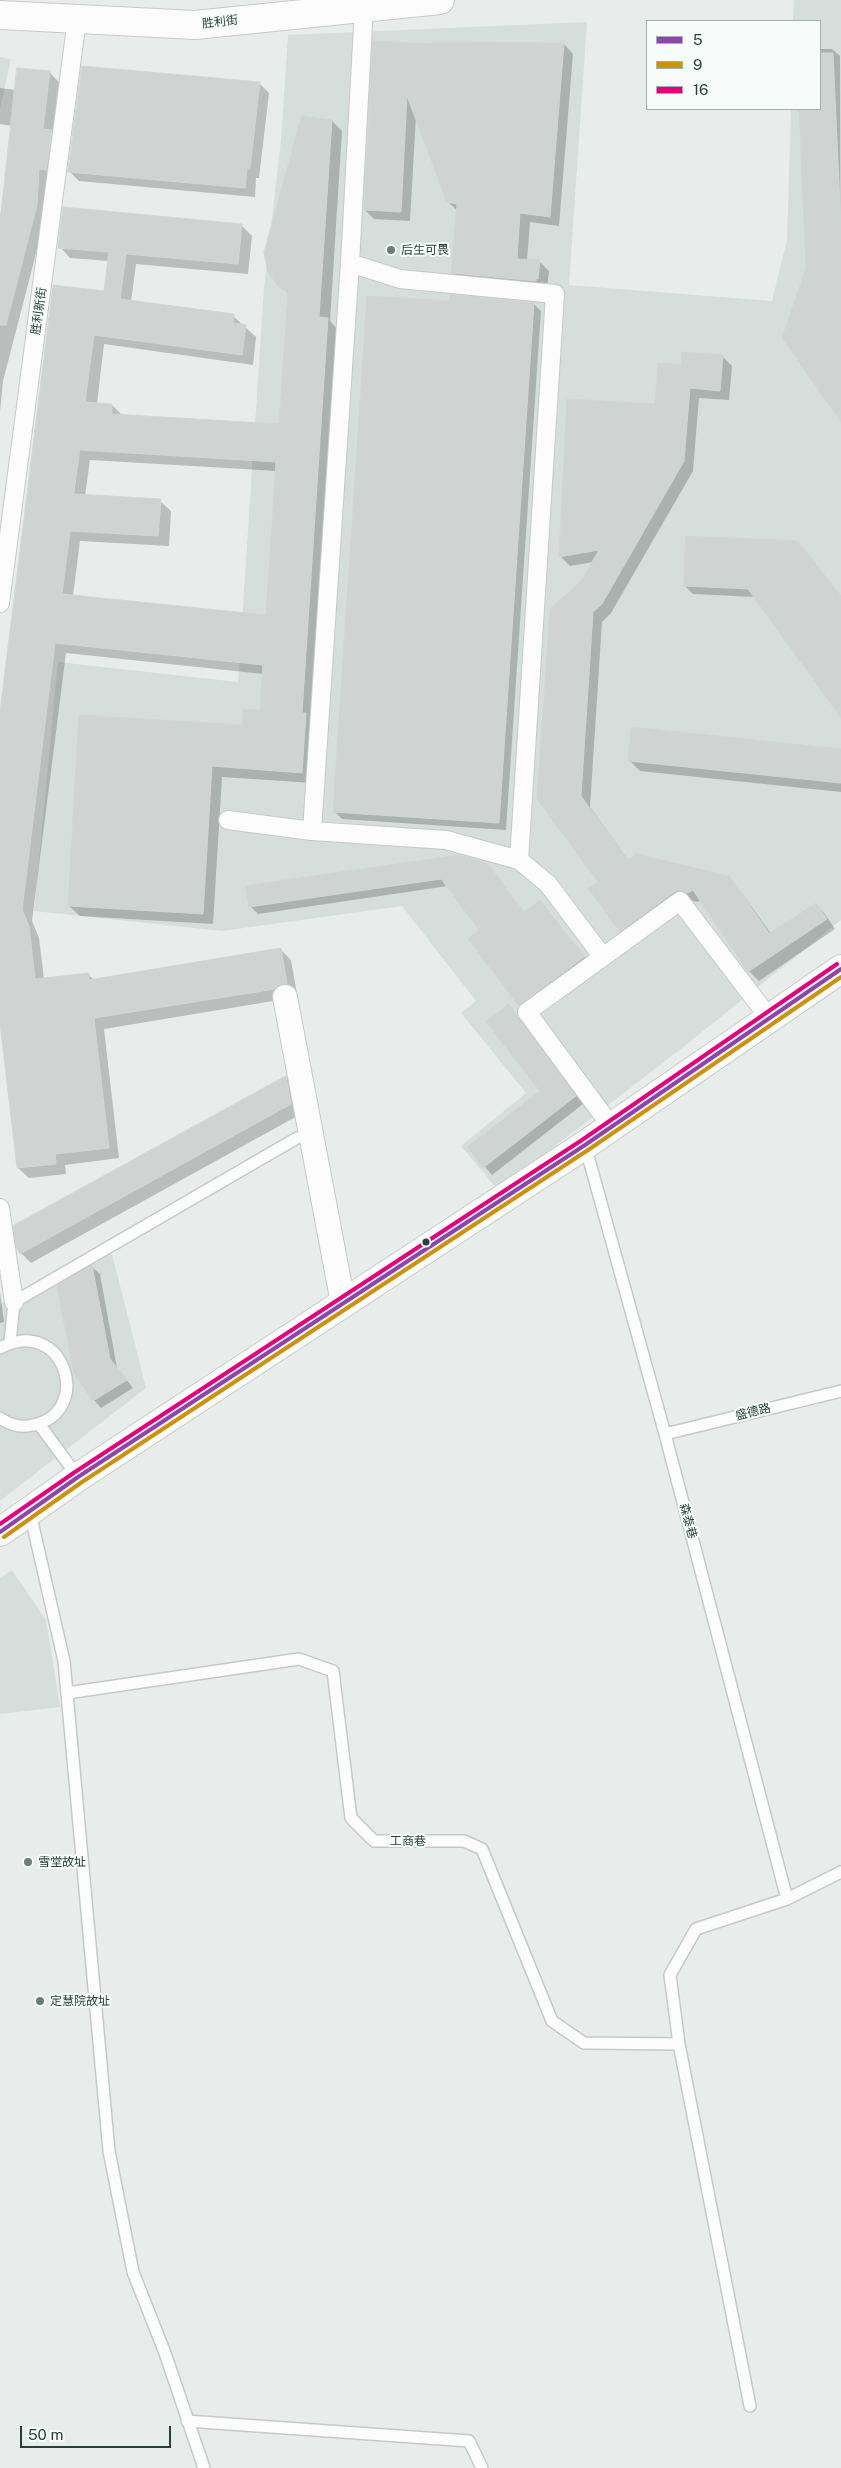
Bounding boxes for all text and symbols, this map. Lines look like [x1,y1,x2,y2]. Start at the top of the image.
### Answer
street label: 胜利街 [201,13,239,31]
legend [646,20,821,110]
text: 5 [693,31,703,48]
text: 9 [693,56,702,73]
text: 16 [693,81,708,98]
place label: 后生可畏 [401,243,449,257]
marker: 后生可畏 [385,244,397,256]
street label: 胜利新街 [29,286,49,336]
unlabelled marker [421,1237,431,1247]
street label: 盛德路 [734,1401,772,1423]
street label: 森泰巷 [676,1502,700,1540]
street label: 工商巷 [390,1834,426,1848]
place label: 雪堂故址 [38,1855,86,1869]
marker: 雪堂故址 [22,1856,34,1868]
place label: 定慧院故址 [50,1994,110,2008]
marker: 定慧院故址 [34,1995,46,2007]
scale bar [22,2416,174,2448]
text: 50 m [28,2426,63,2443]

